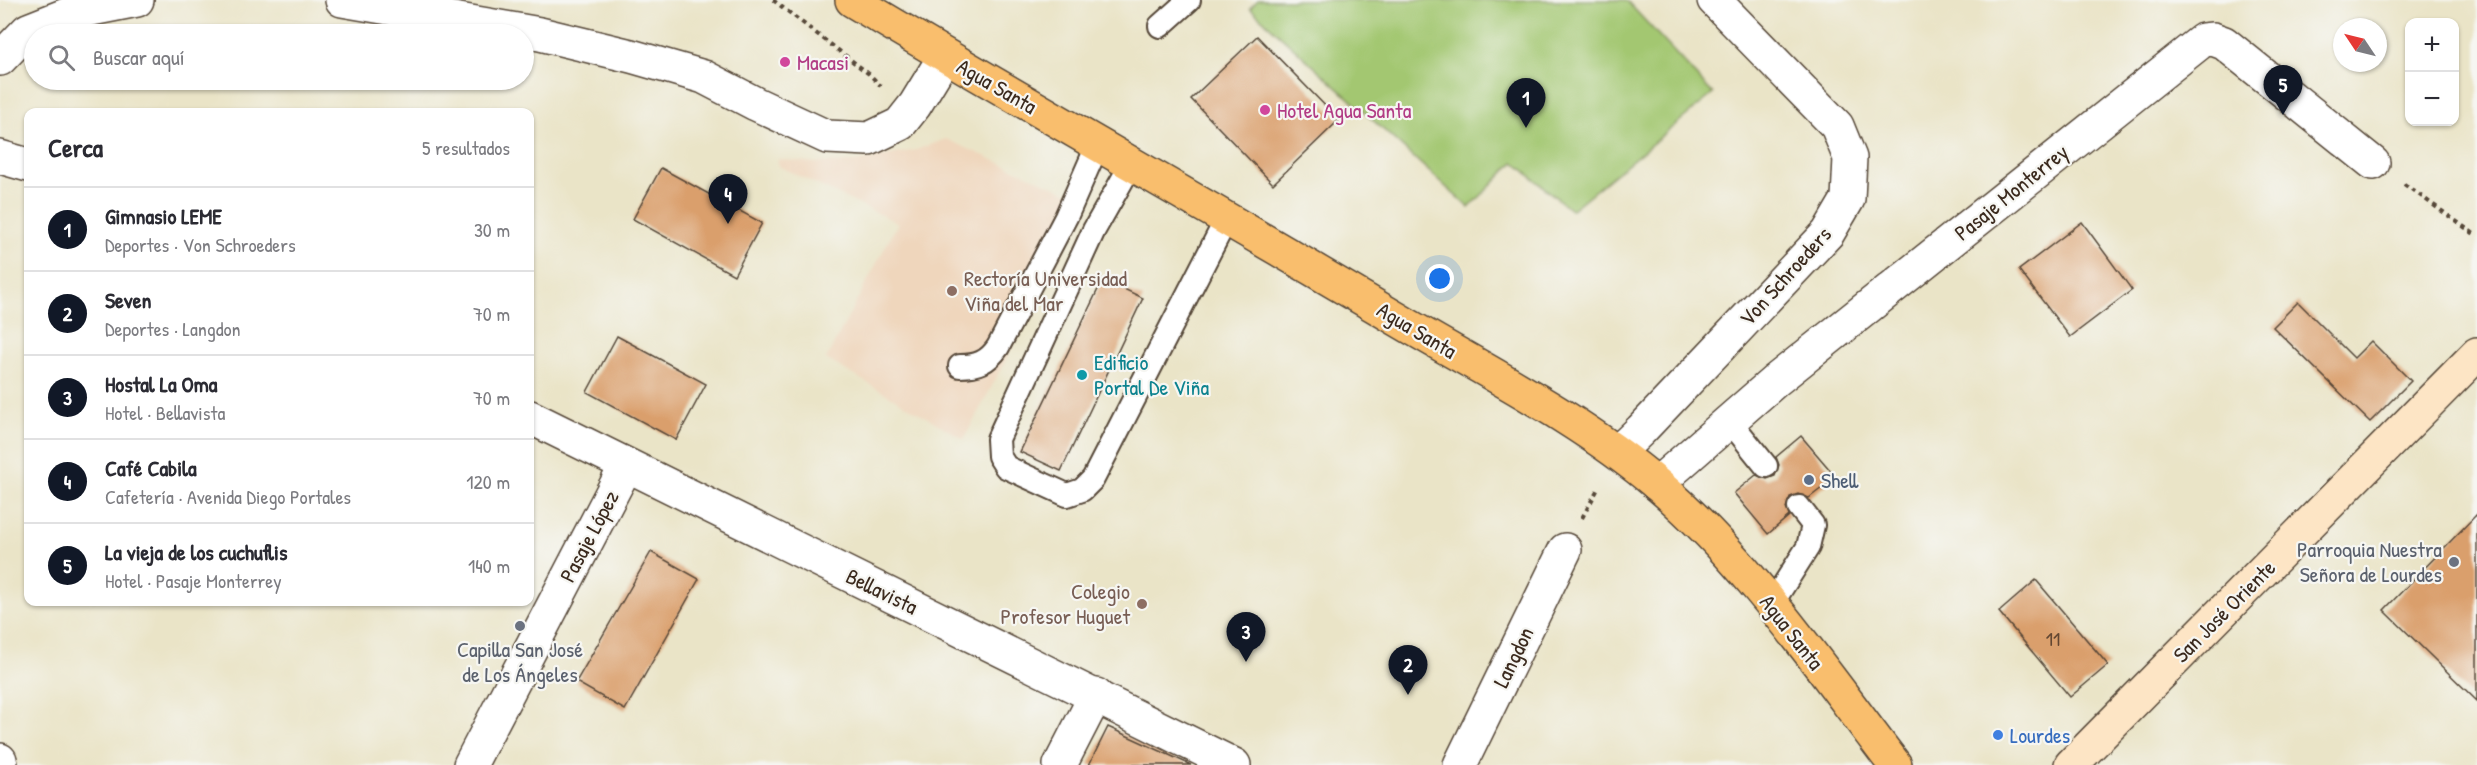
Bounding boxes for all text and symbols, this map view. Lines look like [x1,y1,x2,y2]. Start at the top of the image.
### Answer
north arrow [2333,18,2387,72]
map controls [2405,18,2459,126]
button: + [2405,18,2459,72]
search box [24,24,534,90]
icon: search [45,41,78,74]
text: Buscar aquí [93,42,185,72]
place label: Macasi [797,47,849,77]
street label: Agua Santa [951,51,1043,121]
marker: Macasi [778,55,792,69]
pin: 5 [2264,66,2302,115]
button: − [2405,72,2459,126]
pin: 1 [1506,78,1546,128]
place label: Hotel Agua Santa [1277,95,1412,125]
marker: Hotel Agua Santa [1258,103,1272,117]
text: Cerca [48,130,103,165]
text: 5 resultados [422,134,510,161]
street label: Pasaje Monterrey [1948,137,2074,247]
pin: 4 [708,174,748,224]
text: Gimnasio LEME [105,201,222,231]
text: 1 [64,216,71,243]
text: 30 m [474,216,510,243]
street label: Von Schroeders [1732,220,1838,332]
text: Deportes · Von Schroeders [105,231,296,258]
place label: Rectoría Universidad Viña del Mar [964,263,1127,318]
your location [1425,264,1454,293]
marker: Rectoría Universidad Viña del Mar [945,284,959,298]
text: Seven [105,285,151,315]
street label: Agua Santa [1372,295,1463,366]
text: 2 [63,300,72,327]
text: 70 m [473,300,510,327]
text: Deportes · Langdon [105,315,241,342]
place label: Edificio Portal De Viña [1094,347,1210,402]
marker: Edificio Portal De Viña [1075,368,1089,382]
text: Hostal La Oma [105,369,217,399]
text: 3 [63,384,72,411]
text: 70 m [473,384,510,411]
text: Hotel · Bellavista [105,399,225,426]
text: Café Cabila [105,453,197,483]
place label: Shell [1821,465,1859,495]
text: 4 [64,468,71,495]
text: 120 m [466,468,510,495]
marker: Shell [1802,473,1816,487]
text: Cafetería · Avenida Diego Portales [105,483,351,510]
street label: Pasaje López [552,485,626,587]
place label: Parroquia Nuestra Señora de Lourdes [2297,534,2442,589]
text: La vieja de los cuchuflis [105,537,287,567]
text: 5 [63,552,72,579]
text: 140 m [468,552,510,579]
street label: San José Oriente [2166,553,2282,669]
marker: Parroquia Nuestra Señora de Lourdes [2447,555,2461,569]
street label: Bellavista [841,561,923,621]
text: Hotel · Pasaje Monterrey [105,567,282,594]
place label: Colegio Profesor Huguet [1001,576,1130,631]
street label: Agua Santa [1753,588,1831,676]
marker: Colegio Profesor Huguet [1135,597,1149,611]
pin: 3 [1226,612,1266,662]
marker: Capilla San José de Los Ángeles [513,619,527,633]
street label: Langdon [1486,622,1540,692]
house number: 11 [2046,625,2060,652]
place label: Capilla San José de Los Ángeles [457,634,583,689]
pin: 2 [1388,646,1428,695]
place label: Lourdes [2010,720,2070,750]
marker: Lourdes [1991,728,2005,742]

